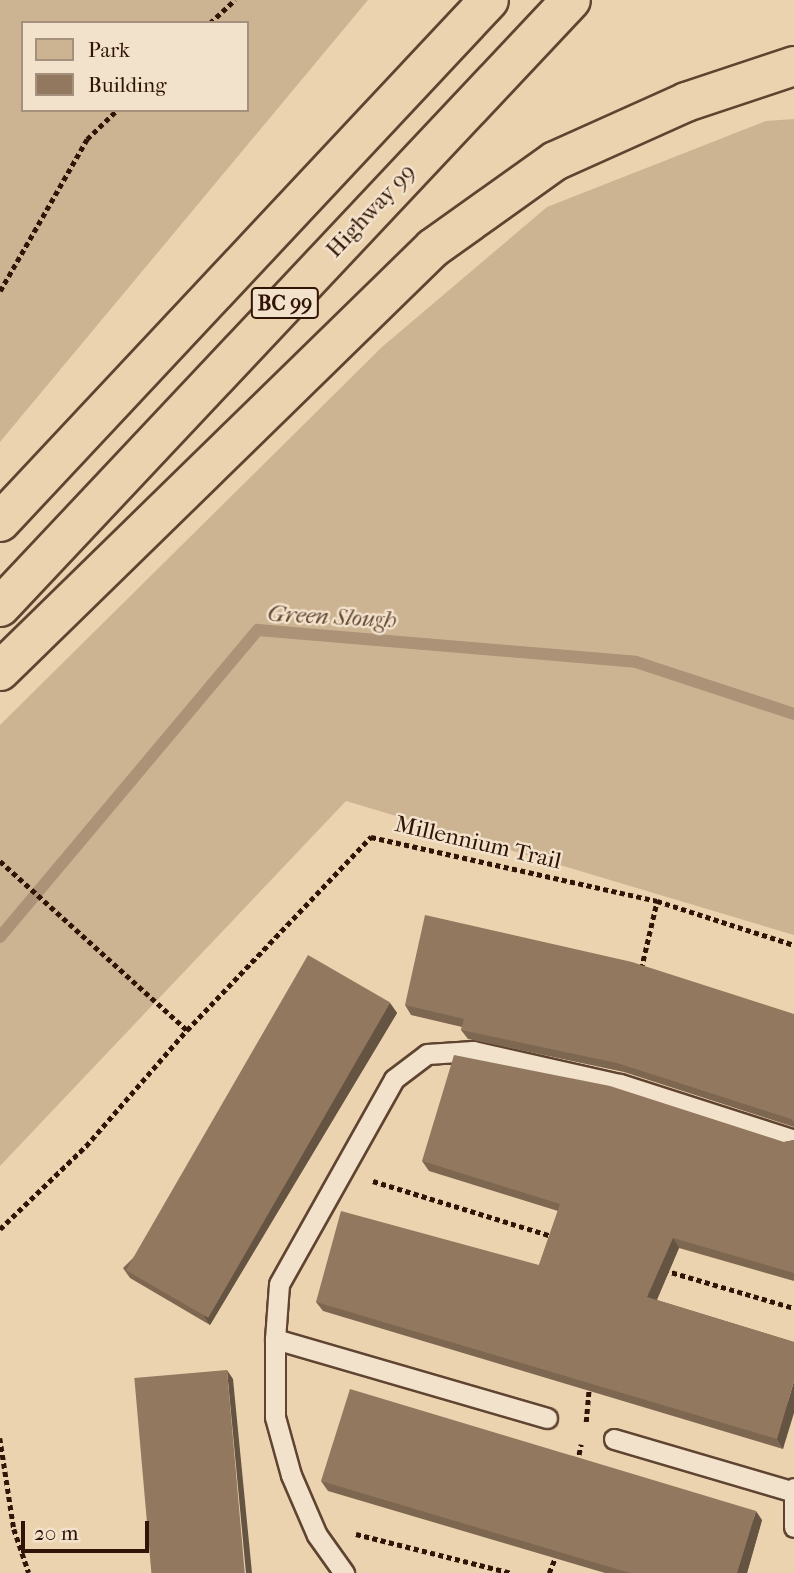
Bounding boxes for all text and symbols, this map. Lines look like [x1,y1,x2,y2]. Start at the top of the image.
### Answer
legend [21,21,248,112]
text: Park [88,38,130,62]
text: Building [88,73,166,97]
street label: Highway 99 [321,158,421,264]
road number: BC 99 [250,286,320,320]
water label: Green Slough [267,599,397,635]
street label: Millennium Trail [392,810,564,876]
scale bar [24,1506,152,1550]
text: 20 m [34,1521,78,1545]

